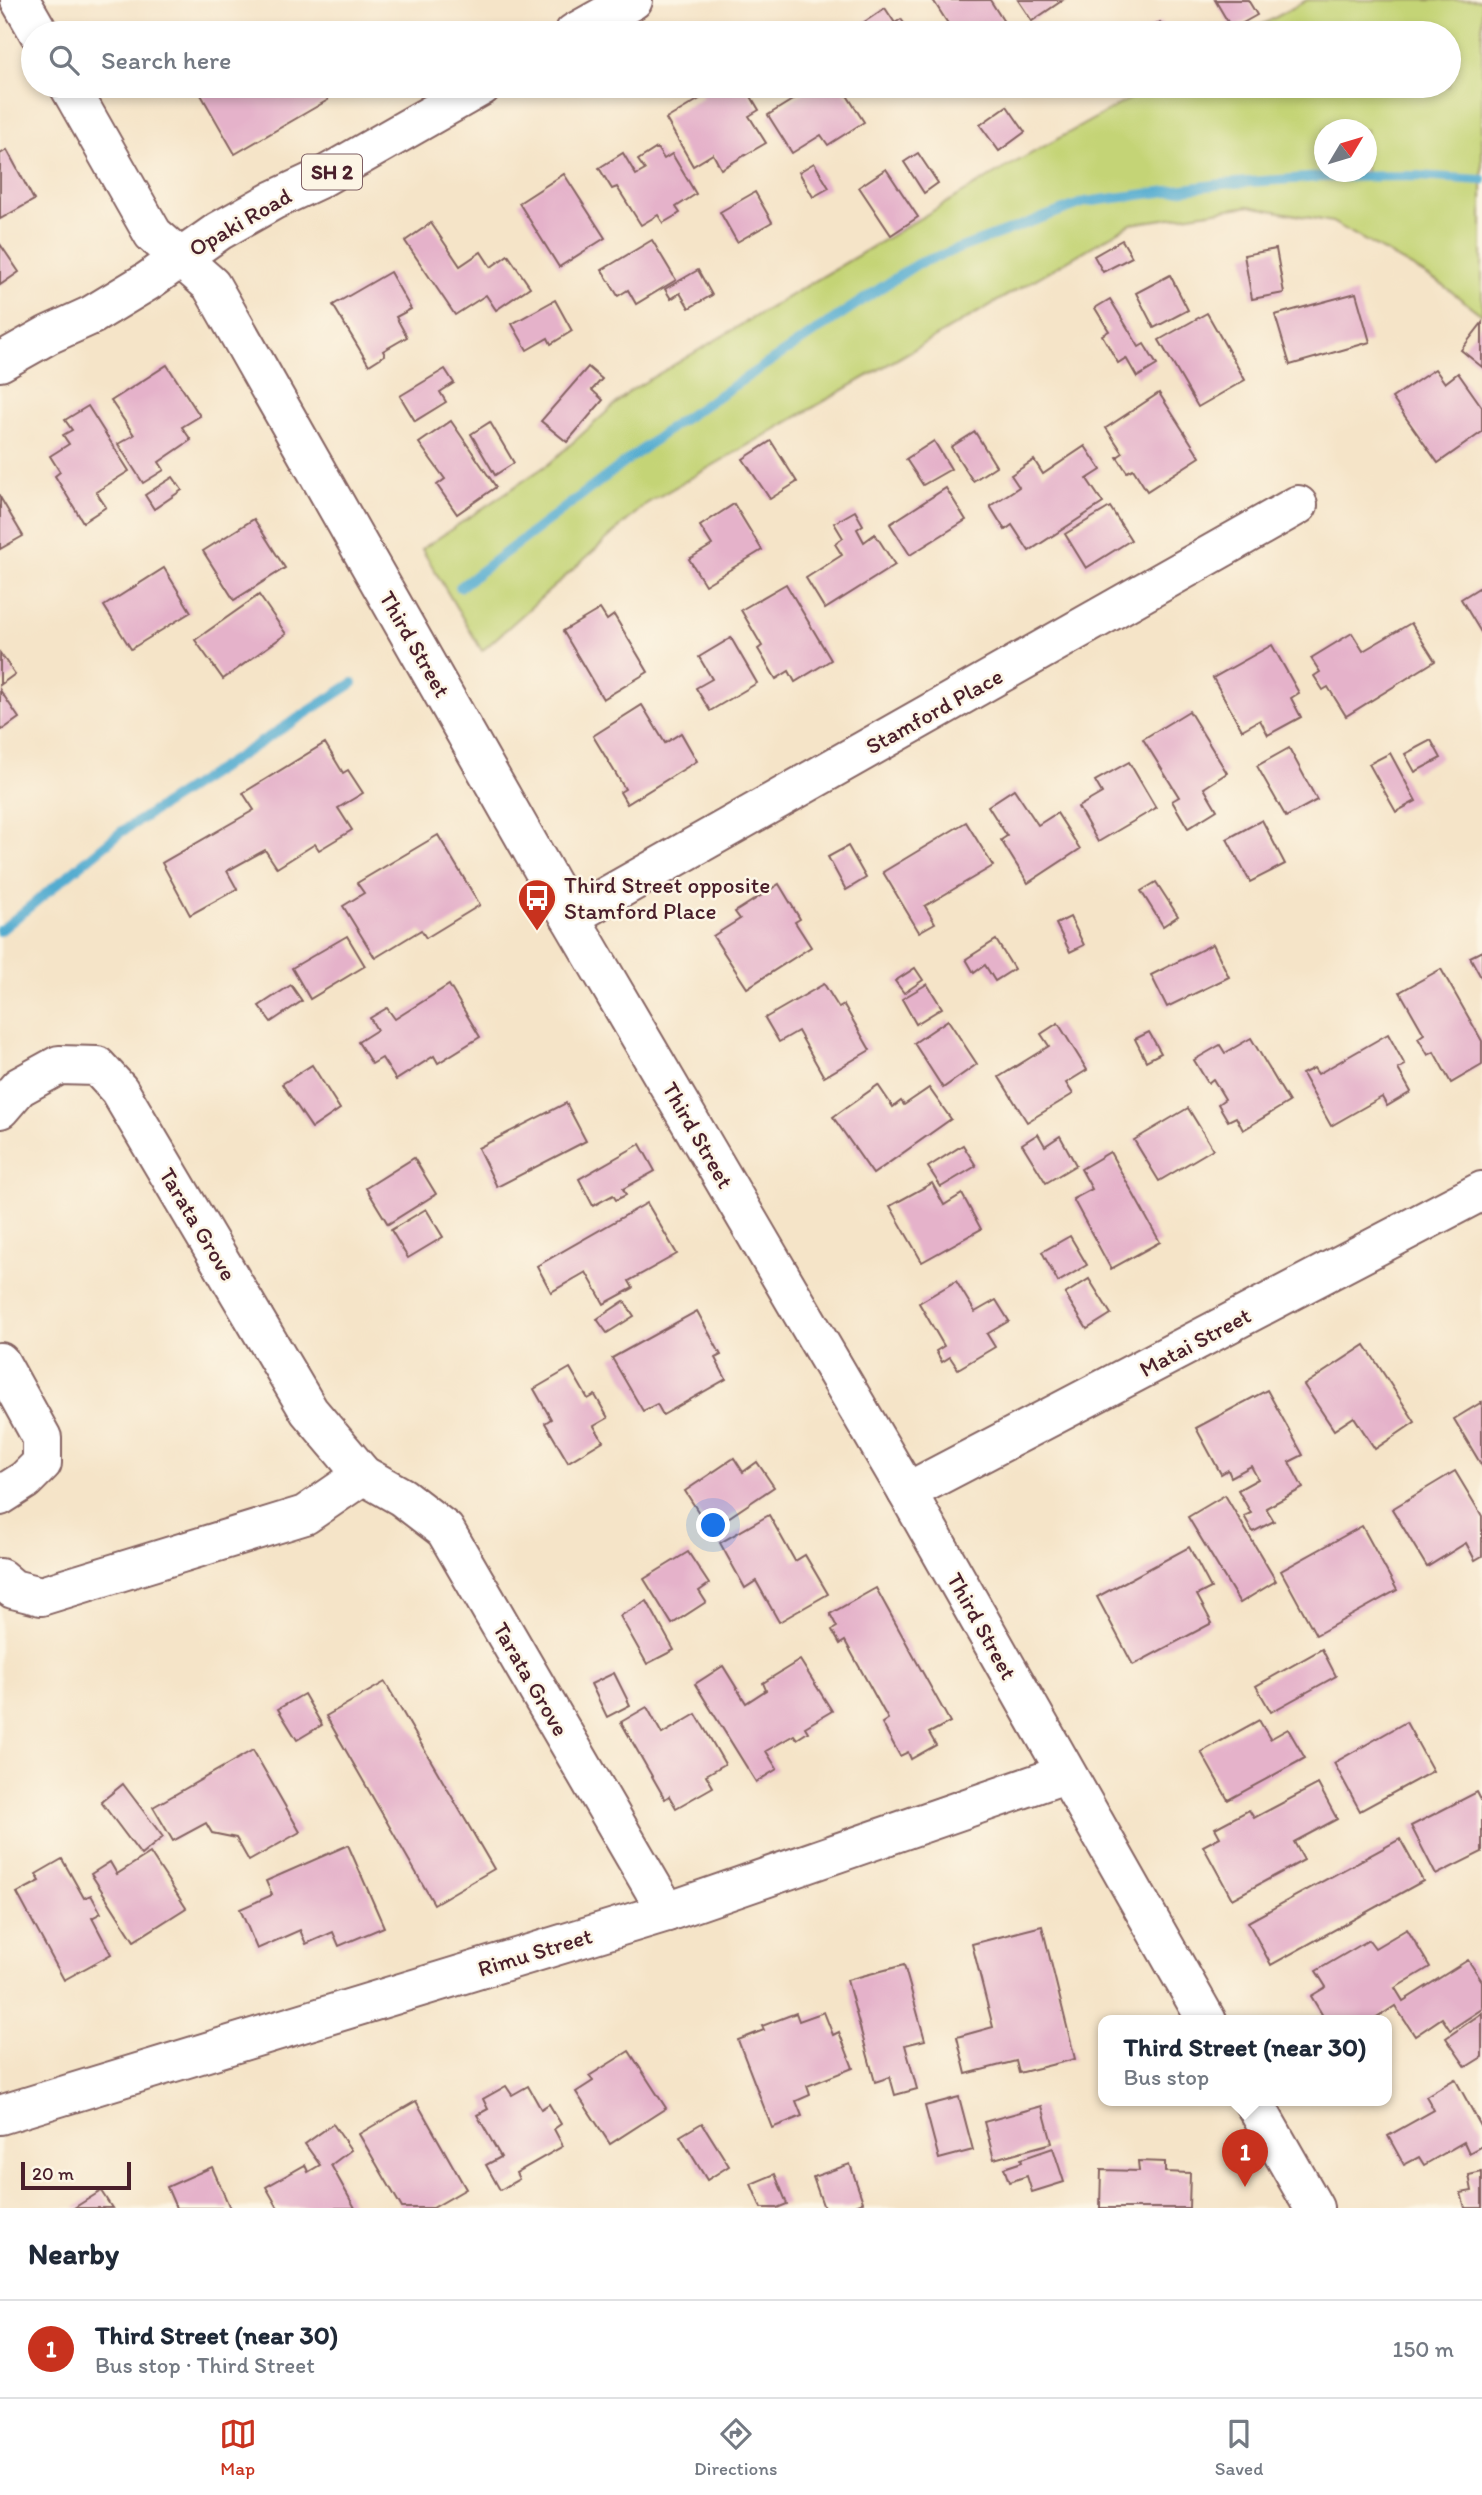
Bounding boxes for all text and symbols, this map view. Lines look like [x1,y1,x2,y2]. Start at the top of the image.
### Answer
search box [21,21,1461,98]
icon: search [45,41,83,79]
text: Search here [101,44,231,76]
north arrow [1314,119,1377,182]
road number: SH 2 [302,154,362,190]
street label: Opaki Road [184,181,297,263]
street label: Third Street [373,586,457,703]
street label: Stamford Place [861,662,1007,760]
place label: Third Street opposite Stamford Place [564,871,770,925]
bus stop icon: Third Street opposite Stamford Place [516,877,558,932]
street label: Third Street [656,1077,740,1194]
street label: Tarata Grove [153,1162,243,1286]
street label: Matai Street [1135,1301,1255,1383]
your location [696,1508,730,1542]
street label: Third Street [941,1567,1023,1685]
street label: Tarata Grove [487,1617,575,1741]
street label: Rimu Street [474,1921,596,1983]
popup [1098,2015,1392,2106]
text: Third Street (near 30) [1123,2031,1367,2063]
text: Bus stop [1123,2063,1209,2091]
pin: 1 [1222,2129,1268,2187]
scale bar [21,2159,131,2191]
text: 20 m [32,2162,74,2185]
text: Nearby [28,2235,119,2272]
text: Third Street (near 30) [95,2319,338,2351]
text: 1 [46,2335,56,2363]
text: 150 m [1393,2335,1454,2363]
text: Bus stop · Third Street [95,2351,315,2379]
tab: Map [219,2415,257,2480]
tab: Directions [694,2415,778,2480]
tab: Saved [1215,2415,1263,2480]

